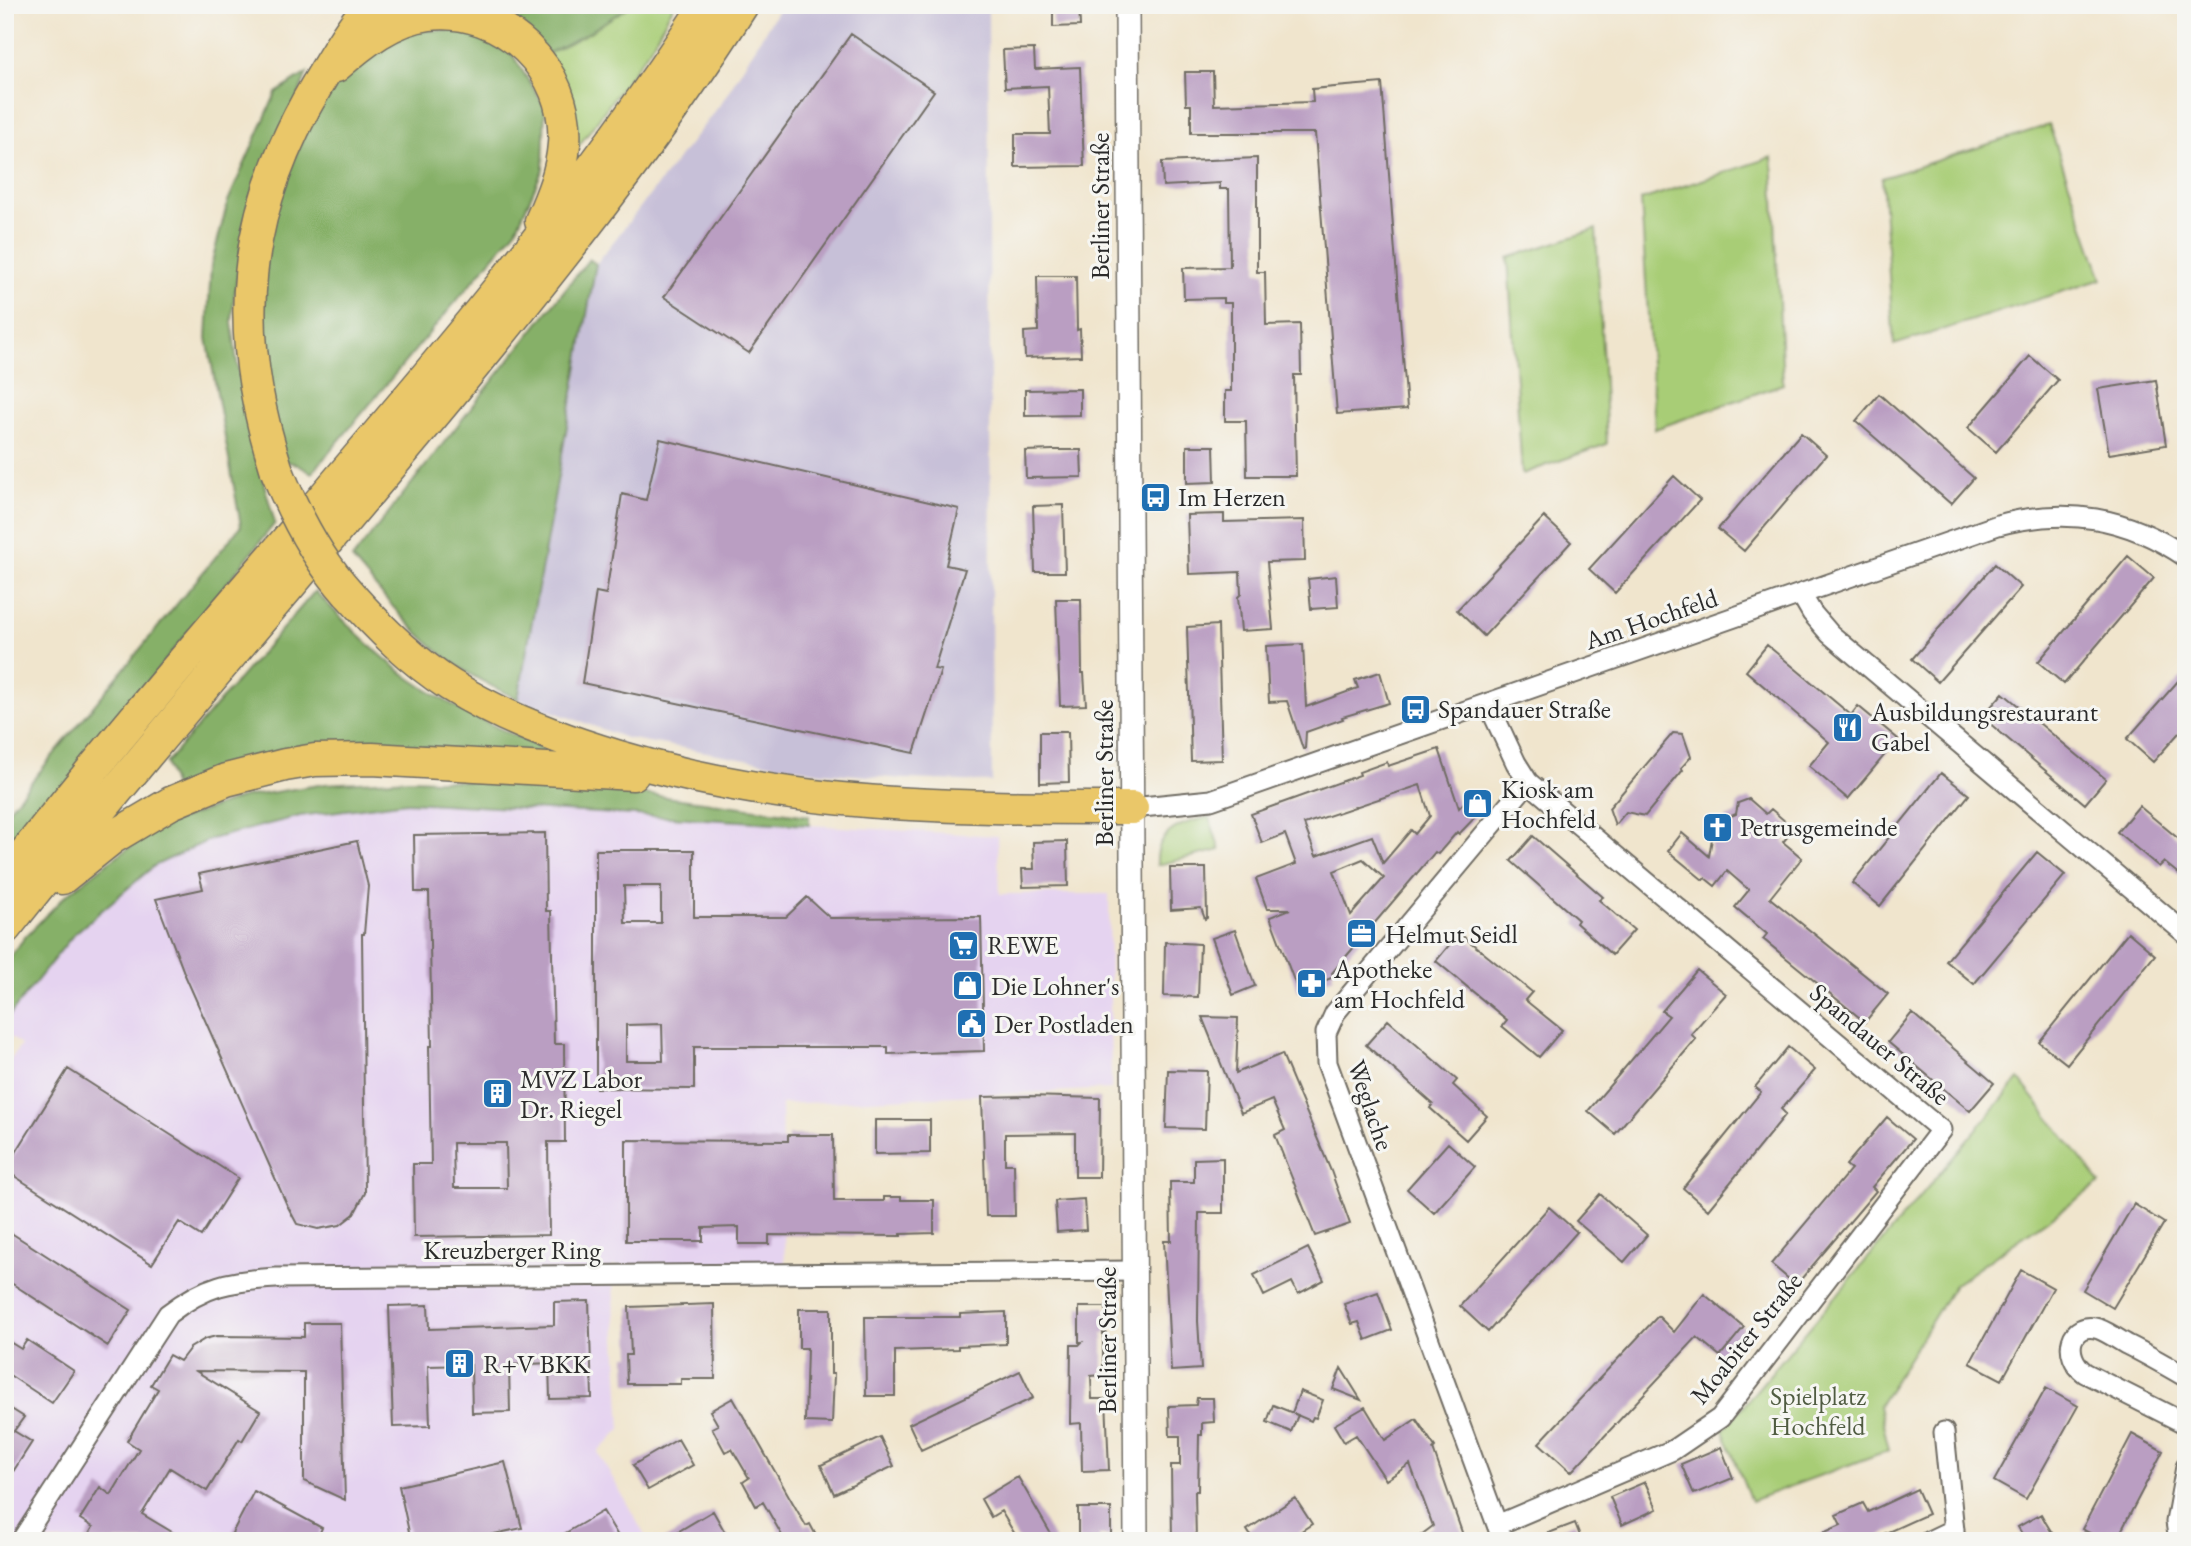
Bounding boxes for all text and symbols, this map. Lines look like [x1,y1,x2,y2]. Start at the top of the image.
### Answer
street label: Berliner Straße [1083,132,1117,280]
bus stop icon: Im Herzen [1138,480,1172,514]
place label: Im Herzen [1178,480,1286,514]
street label: Am Hochfeld [1579,580,1723,658]
bus stop icon: Spandauer Straße [1398,692,1432,726]
place label: Spandauer Straße [1438,692,1611,726]
place label: Ausbildungsrestaurant Gabel [1870,695,2098,759]
street label: Berliner Straße [1087,699,1121,847]
restaurant icon: Ausbildungsrestaurant Gabel [1831,710,1865,744]
place label: Kiosk am Hochfeld [1501,772,1597,836]
shop icon: Kiosk am Hochfeld [1461,787,1495,821]
church icon: Petrusgemeinde [1700,810,1734,844]
place label: Petrusgemeinde [1740,810,1897,844]
office icon: Helmut Seidl [1345,917,1379,951]
place label: Helmut Seidl [1385,917,1518,951]
supermarket icon: REWE [947,928,981,962]
place label: REWE [987,928,1059,962]
place label: Apotheke am Hochfeld [1333,952,1466,1016]
pharmacy icon: Apotheke am Hochfeld [1294,967,1328,1001]
shop icon: Die Lohner's [951,969,985,1003]
place label: Die Lohner's [991,969,1120,1003]
street label: Spandauer Straße [1803,975,1957,1113]
public building icon: Der Postladen [954,1007,988,1041]
place label: Der Postladen [994,1007,1134,1041]
street label: Weglache [1340,1055,1402,1155]
place label: MVZ Labor Dr. Riegel [520,1062,643,1126]
building icon: MVZ Labor Dr. Riegel [480,1077,514,1111]
street label: Kreuzberger Ring [423,1233,601,1267]
street label: Moabiter Straße [1682,1265,1810,1411]
street label: Berliner Straße [1090,1266,1124,1414]
building icon: R+V BKK [443,1347,477,1381]
place label: R+V BKK [483,1347,591,1381]
park label: Spielplatz Hochfeld [1770,1379,1866,1443]

